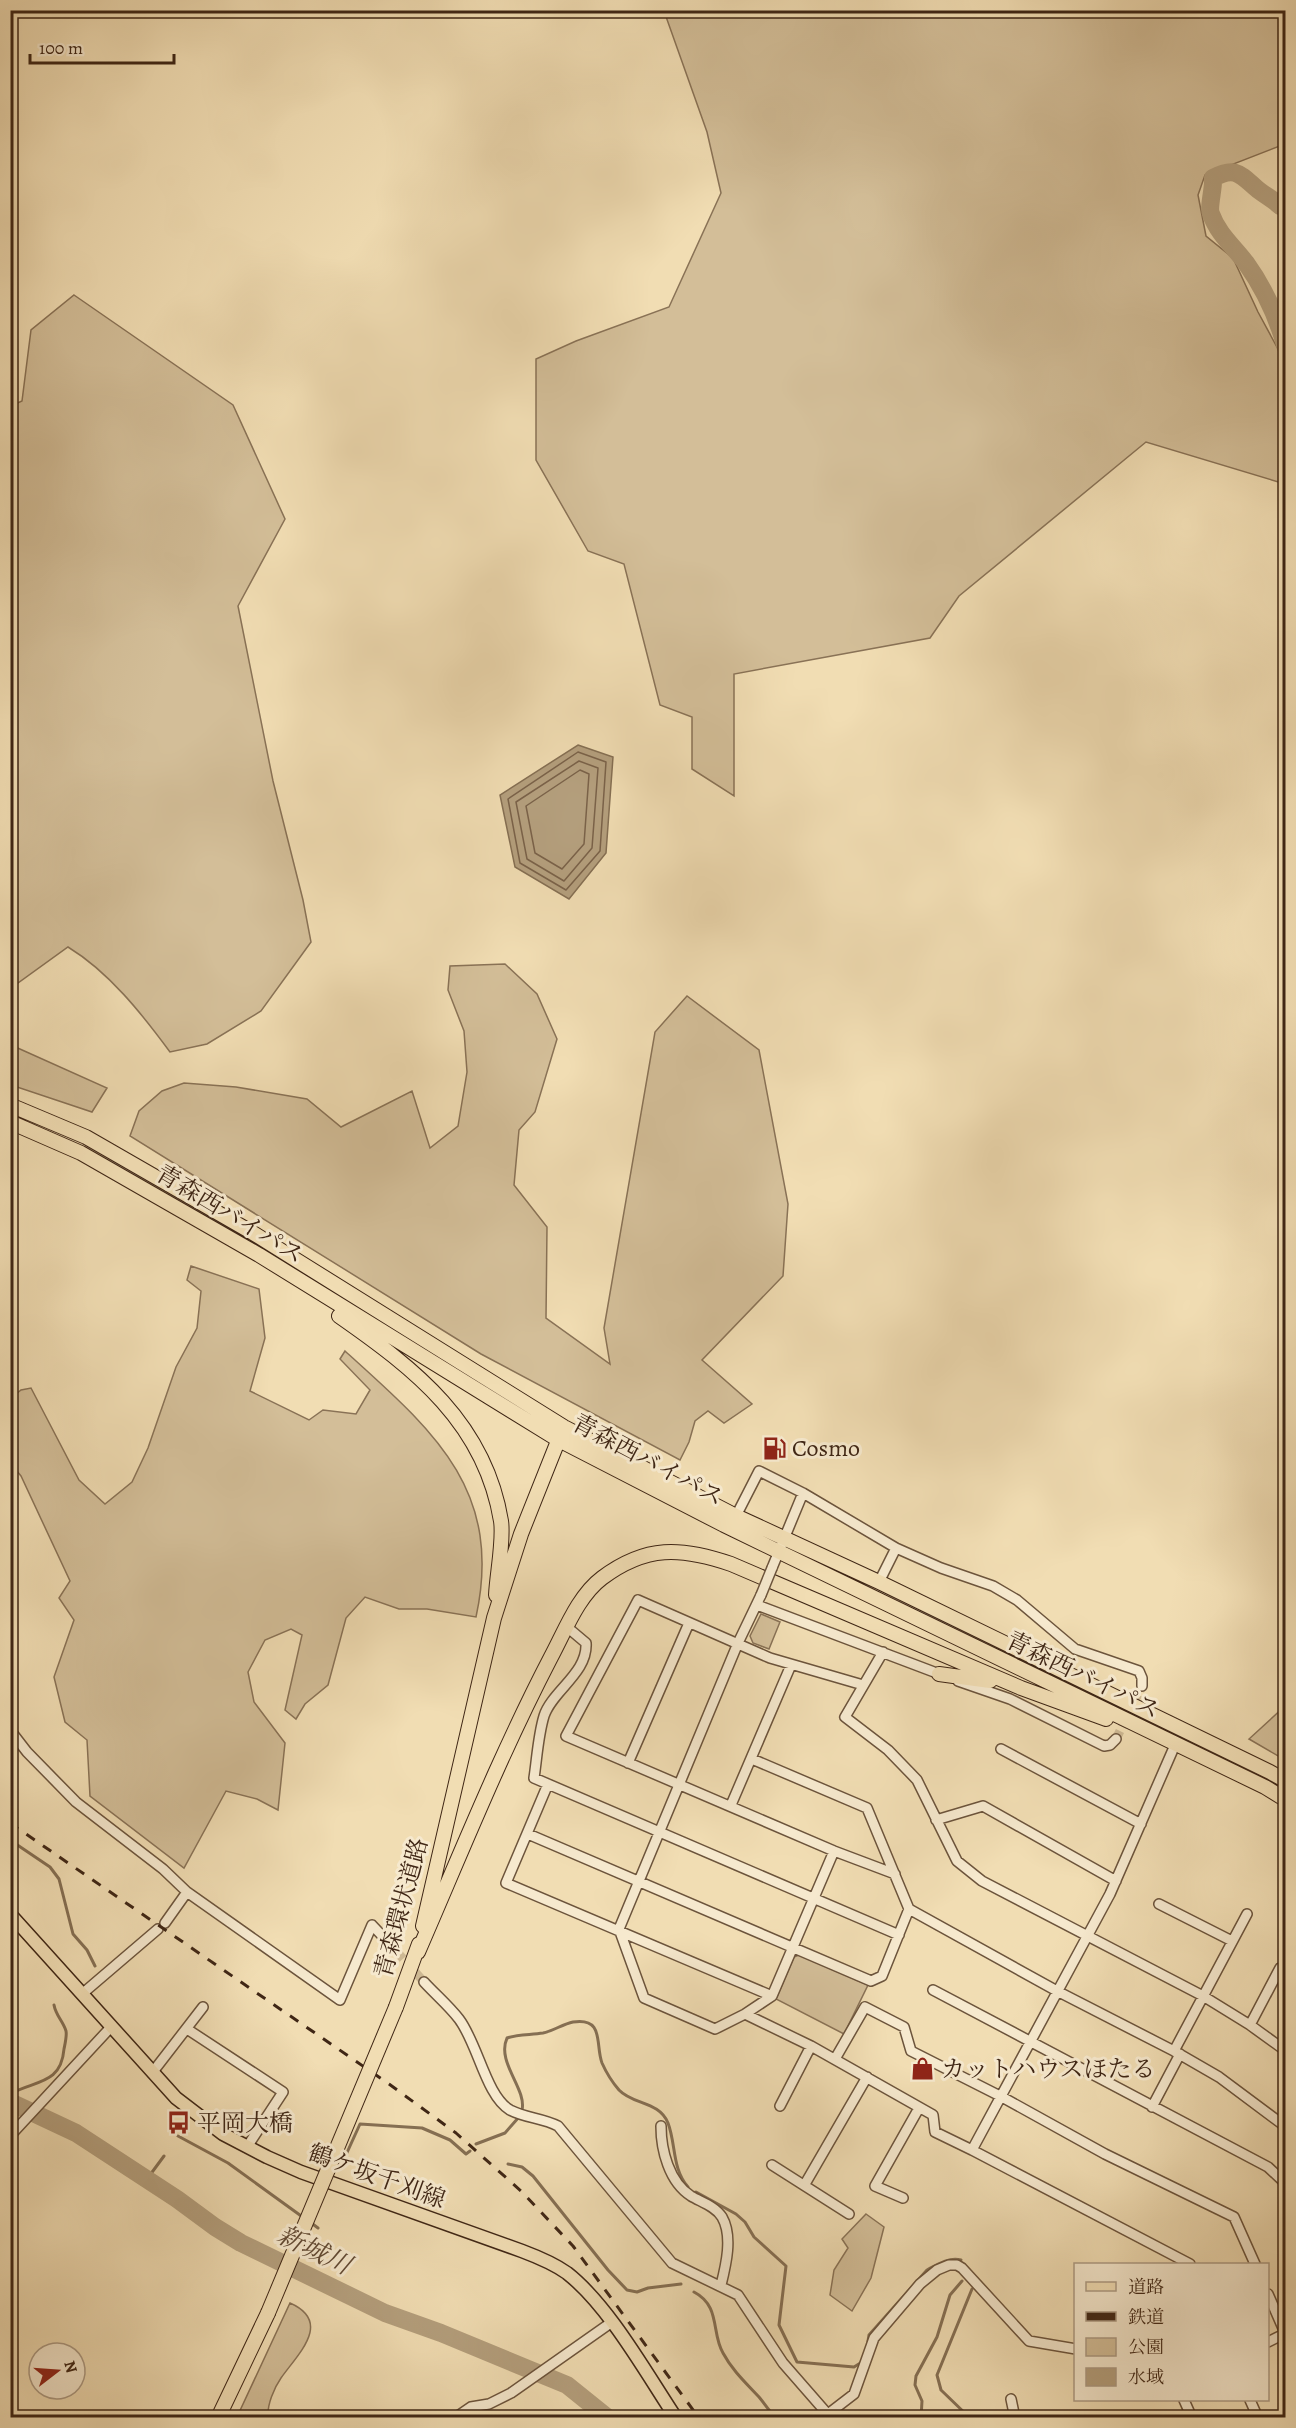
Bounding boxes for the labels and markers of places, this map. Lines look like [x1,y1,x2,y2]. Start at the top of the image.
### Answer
place label: Cosmo [792,1432,860,1464]
fuel station icon: Cosmo [761,1435,787,1461]
place label: カットハウスほたる [941,2053,1156,2085]
shop icon: カットハウスほたる [910,2056,936,2082]
place label: 平岡大橋 [197,2107,293,2139]
bus stop icon: 平岡大橋 [166,2110,192,2136]

